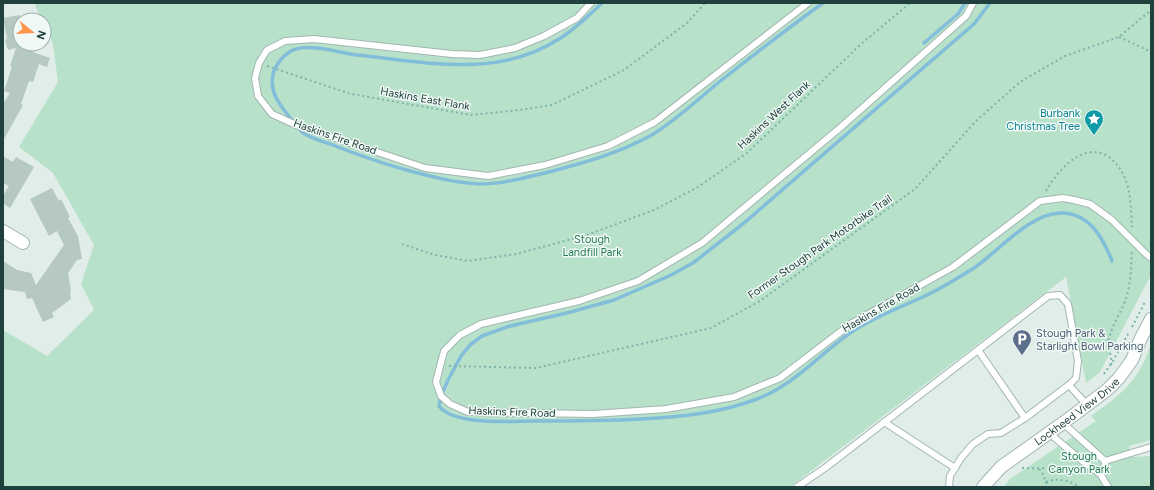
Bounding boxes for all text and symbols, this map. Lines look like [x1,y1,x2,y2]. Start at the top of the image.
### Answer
north arrow [12,12,52,52]
text: N [34,29,49,41]
street label: Haskins West Flank [735,78,813,152]
street label: Haskins East Flank [379,85,471,113]
place label: Burbank Christmas Tree [1006,107,1081,133]
place icon: Burbank Christmas Tree [1083,108,1105,136]
street label: Haskins Fire Road [292,117,378,157]
street label: Former Stough Park Motorbike Trail [745,192,895,302]
park label: Stough Landfill Park [562,233,622,259]
street label: Haskins Fire Road [840,281,922,335]
place label: Stough Park & Starlight Bowl Parking [1036,327,1143,353]
parking icon: Stough Park & Starlight Bowl Parking [1011,328,1033,356]
street label: Lockheed View Drive [1032,375,1122,448]
street label: Haskins Fire Road [468,404,556,420]
park label: Stough Canyon Park [1048,450,1110,476]

